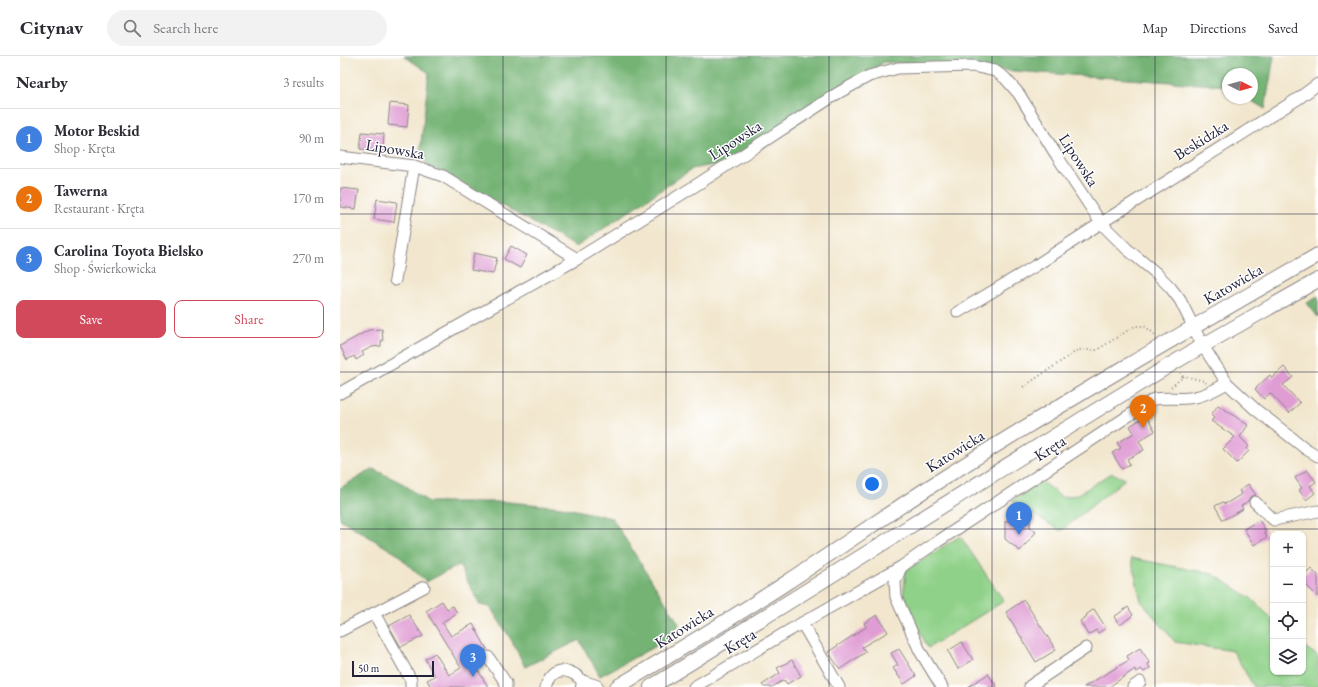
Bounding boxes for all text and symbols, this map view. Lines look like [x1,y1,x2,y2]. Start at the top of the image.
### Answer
search box [107,10,387,46]
text: Citynav [20,15,83,40]
icon: search [121,17,143,39]
text: Search here [153,18,218,37]
text: Map [1142,19,1168,37]
text: Directions [1190,19,1246,37]
text: Saved [1268,19,1298,37]
north arrow [1222,68,1258,104]
text: Nearby [16,71,68,93]
text: 3 results [283,74,324,91]
street label: Lipowska [704,115,766,165]
street label: Beskidzka [1170,115,1233,165]
text: Motor Beskid [54,121,140,140]
street label: Lipowska [1054,129,1104,191]
text: 1 [26,130,32,147]
text: 90 m [299,130,324,147]
street label: Lipowska [364,134,427,164]
text: Shop · Kręta [54,140,115,157]
text: Tawerna [54,181,108,200]
text: 2 [26,190,32,207]
text: 170 m [293,190,324,207]
text: Restaurant · Kręta [54,200,144,217]
text: Carolina Toyota Bielsko [54,241,203,260]
text: 3 [26,250,32,267]
text: 270 m [293,250,324,267]
street label: Katowicka [1199,258,1267,309]
text: Shop · Świerkowicka [54,260,156,277]
button: Save [16,300,166,338]
button: Share [174,300,324,338]
pin: 2 [1130,395,1156,428]
street label: Katowicka [922,424,989,477]
street label: Kręta [1030,430,1070,466]
your location [862,474,882,494]
pin: 1 [1006,502,1032,535]
map controls [1270,531,1306,675]
button: + [1270,531,1306,567]
button: − [1270,567,1306,603]
street label: Katowicka [651,600,718,653]
button: locate [1270,603,1306,639]
street label: Kręta [720,623,760,659]
button: layers [1270,639,1306,675]
pin: 3 [460,644,486,677]
scale bar [352,659,434,678]
text: 50 m [358,661,379,675]

